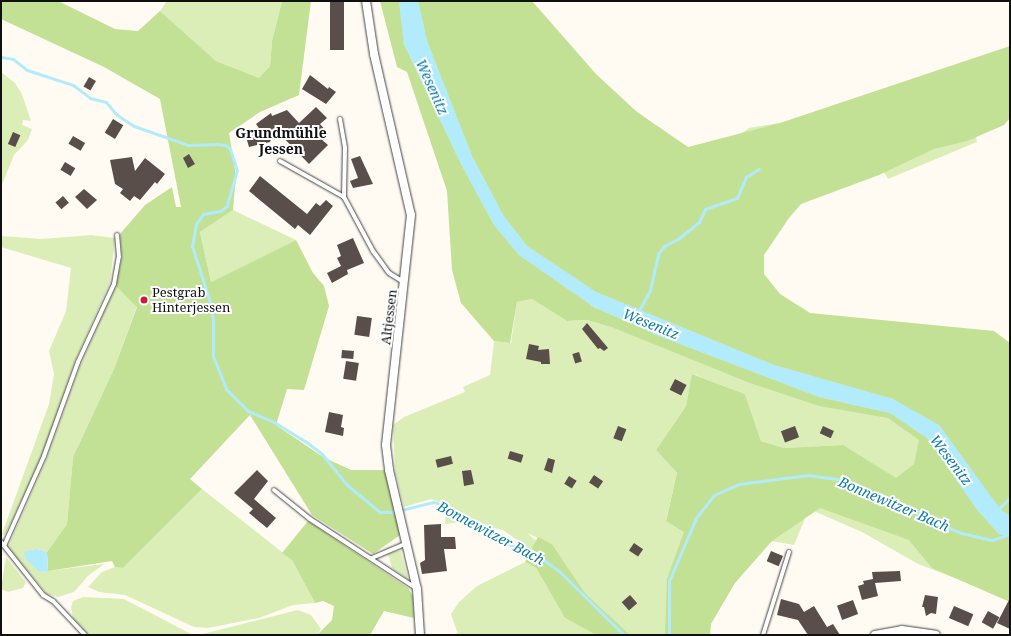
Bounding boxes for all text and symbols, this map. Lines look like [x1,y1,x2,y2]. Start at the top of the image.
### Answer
water label: Wesenitz [412,57,452,117]
district label: Grundmühle Jessen [235,125,327,158]
place label: Pestgrab Hinterjessen [152,285,230,316]
street label: Altjessen [378,288,400,346]
marker: Pestgrab Hinterjessen [139,295,149,305]
water label: Wesenitz [620,305,682,343]
water label: Wesenitz [927,431,975,489]
water label: Bonnewitzer Bach [836,473,952,535]
water label: Bonnewitzer Bach [435,498,547,568]

